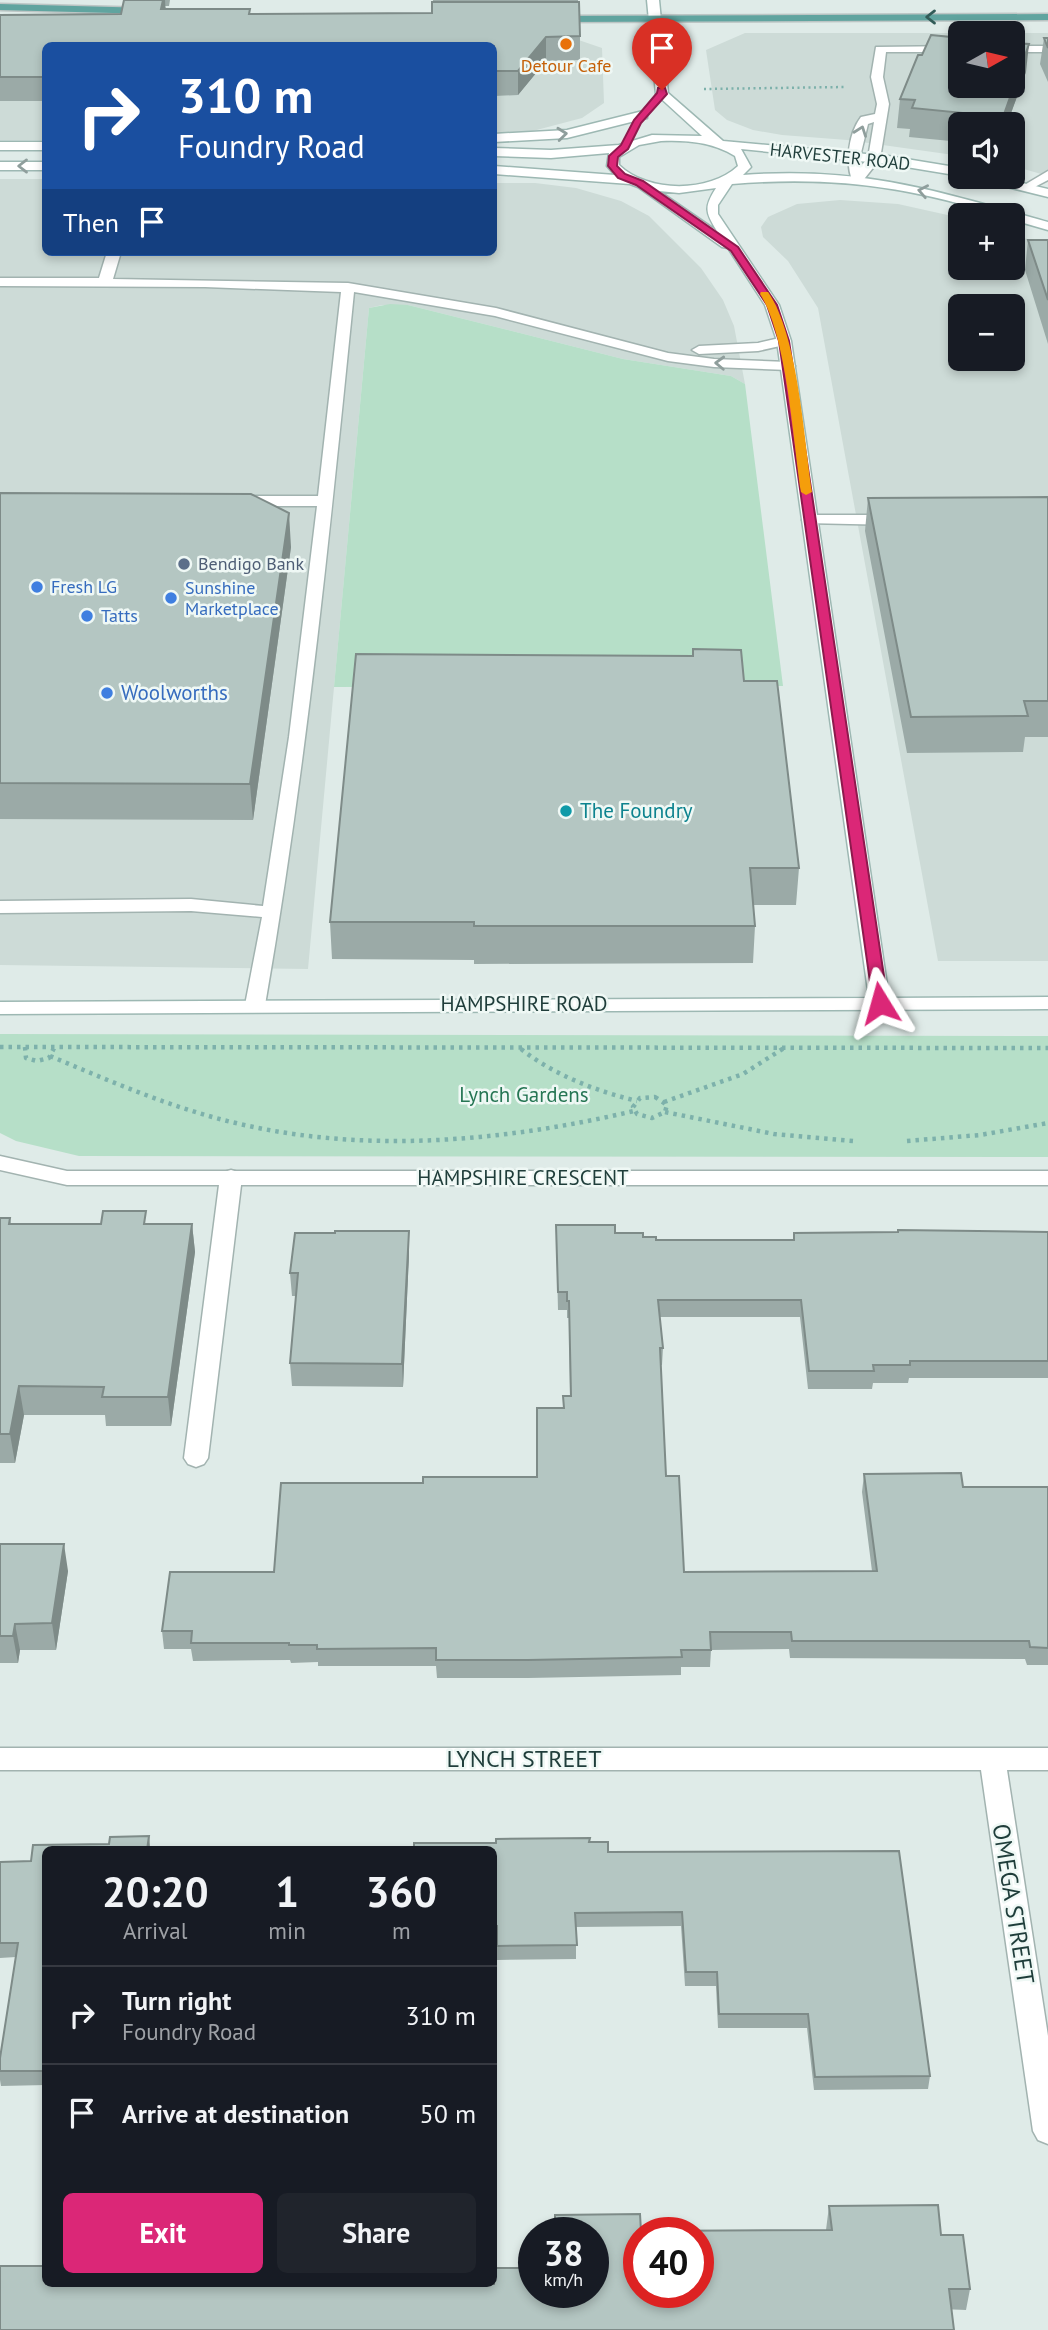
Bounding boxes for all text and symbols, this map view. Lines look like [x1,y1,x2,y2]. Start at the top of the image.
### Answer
one-way arrow [925,9,936,25]
pin [632,18,692,90]
north arrow [948,21,1026,98]
map controls [948,21,1025,371]
icon: arrive [643,29,681,67]
marker: Detour Cafe [558,36,574,52]
place label: Detour Cafe [521,54,611,77]
text: 310 m [178,63,313,127]
icon: right [63,70,154,161]
button: sound [948,112,1025,189]
text: Foundry Road [178,125,365,167]
one-way arrow [853,125,867,138]
one-way arrow [556,127,567,142]
street label: HARVESTER ROAD [769,138,911,175]
one-way arrow [17,158,28,174]
one-way arrow [917,185,929,200]
icon: arrive [133,203,171,241]
button: + [948,203,1025,280]
text: Then [63,206,119,239]
button: − [948,294,1025,371]
one-way arrow [714,355,725,370]
place label: Bendigo Bank [198,552,304,575]
marker: Bendigo Bank [176,556,192,572]
place label: Fresh LG [51,575,117,598]
place label: Sunshine Marketplace [185,576,279,620]
marker: Fresh LG [29,579,45,595]
marker: Sunshine Marketplace [163,590,179,606]
place label: Tatts [101,604,138,627]
marker: Tatts [79,608,95,624]
place label: Woolworths [121,679,228,706]
marker: Woolworths [99,685,115,701]
place label: The Foundry [580,797,693,824]
marker: The Foundry [558,803,574,819]
position arrow [843,966,917,1040]
street label: HAMPSHIRE ROAD [441,990,607,1017]
park label: Lynch Gardens [459,1081,589,1108]
street label: HAMPSHIRE CRESCENT [417,1164,629,1191]
street label: LYNCH STREET [446,1743,602,1774]
street label: OMEGA STREET [986,1822,1041,1986]
text: 20:20 [102,1864,208,1919]
text: 1 [275,1864,299,1919]
text: 360 [366,1864,437,1919]
text: Arrival [123,1916,187,1945]
text: min [268,1916,306,1945]
text: m [392,1916,411,1945]
text: Turn right [122,1984,231,2017]
icon: right [63,1996,101,2034]
text: 310 m [405,1999,476,2032]
text: Foundry Road [122,2017,256,2046]
icon: arrive [63,2094,101,2132]
text: Arrive at destination [122,2097,349,2130]
text: 50 m [420,2097,476,2130]
button: Exit [63,2193,263,2273]
button: Share [277,2193,476,2273]
speed limit sign: 40 [623,2217,714,2308]
text: 38 [544,2230,583,2276]
text: km/h [544,2268,583,2291]

